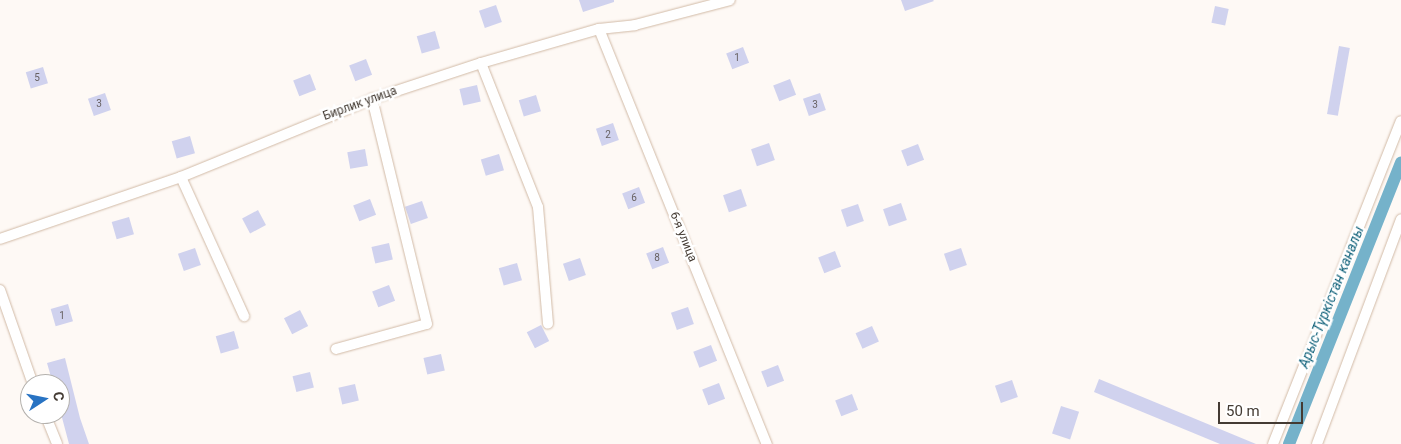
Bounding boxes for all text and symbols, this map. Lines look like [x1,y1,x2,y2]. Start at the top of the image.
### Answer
house number: 1 [734,52,740,64]
house number: 5 [34,72,40,84]
street label: Бирлик улица [321,84,399,124]
house number: 3 [96,98,102,110]
house number: 3 [812,99,818,111]
house number: 2 [605,129,611,141]
house number: 6 [631,192,637,204]
street label: 6-я улица [666,210,700,264]
water label: Арыс-Түркістан каналы [1295,224,1367,370]
house number: 8 [654,252,660,264]
house number: 1 [59,310,65,322]
north arrow [20,374,70,424]
text: С [50,390,67,402]
scale bar [1221,392,1306,424]
text: 50 m [1226,402,1260,420]

